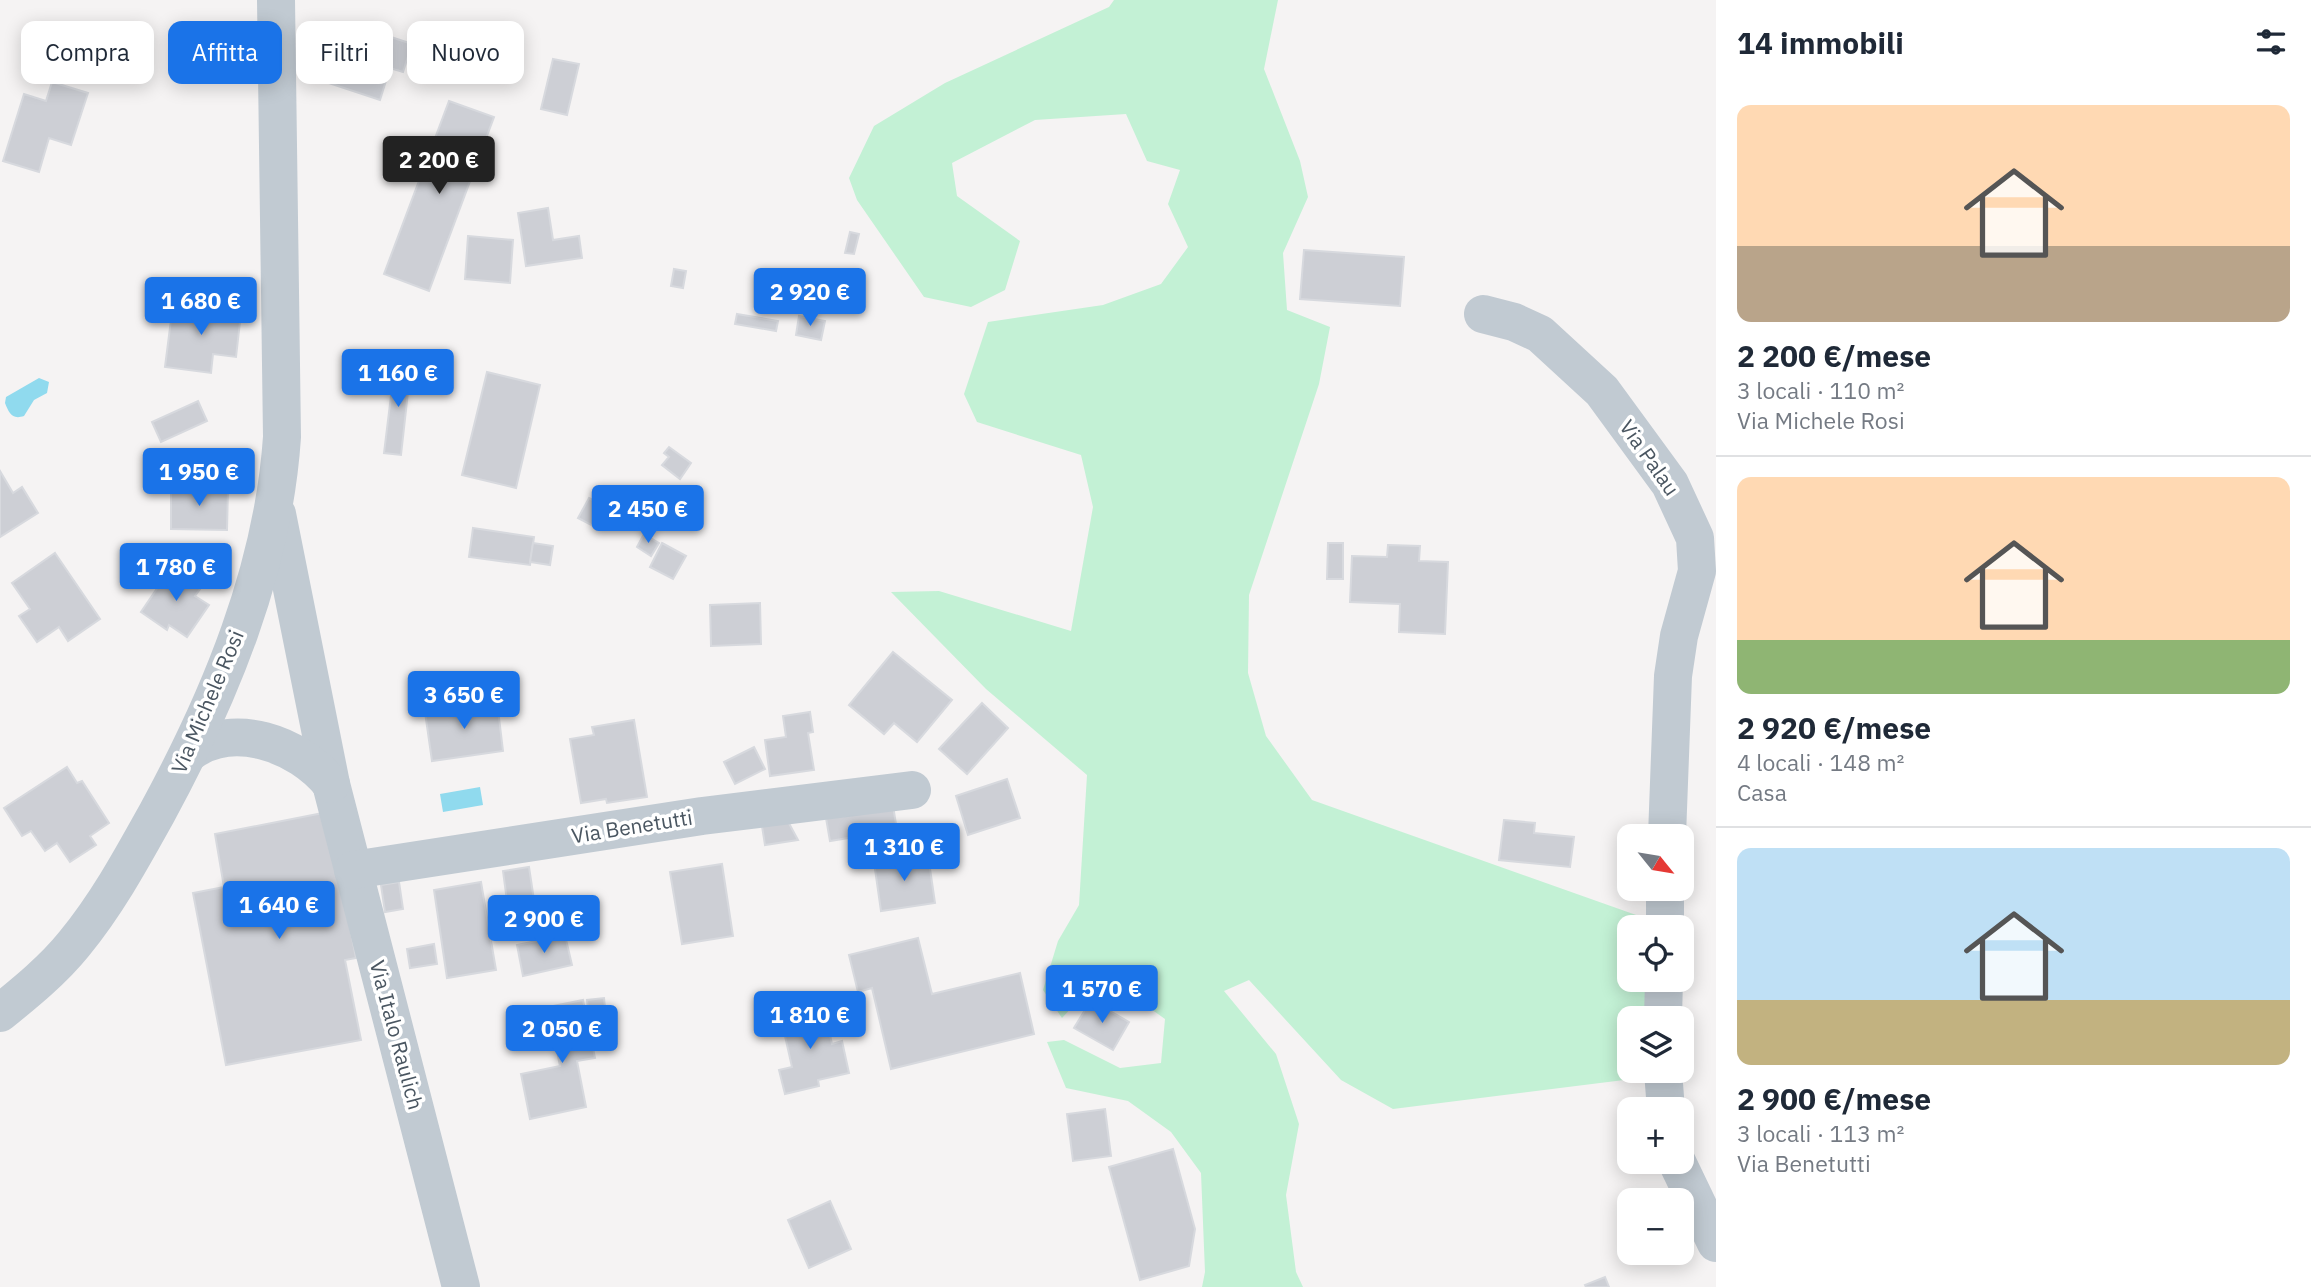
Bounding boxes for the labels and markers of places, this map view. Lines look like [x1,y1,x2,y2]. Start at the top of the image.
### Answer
pin: 2 200 € [374,136,504,196]
pin: 2 920 € [745,268,875,328]
pin: 1 680 € [136,278,266,337]
pin: 1 160 € [333,350,463,409]
pin: 1 950 € [134,448,264,508]
pin: 2 450 € [583,486,713,545]
pin: 1 780 € [111,544,241,603]
pin: 3 650 € [399,672,529,731]
pin: 1 310 € [839,824,969,883]
pin: 1 640 € [214,881,344,941]
pin: 2 900 € [479,895,609,955]
pin: 1 570 € [1037,965,1167,1025]
pin: 1 810 € [745,992,875,1051]
pin: 2 050 € [497,1006,627,1065]

